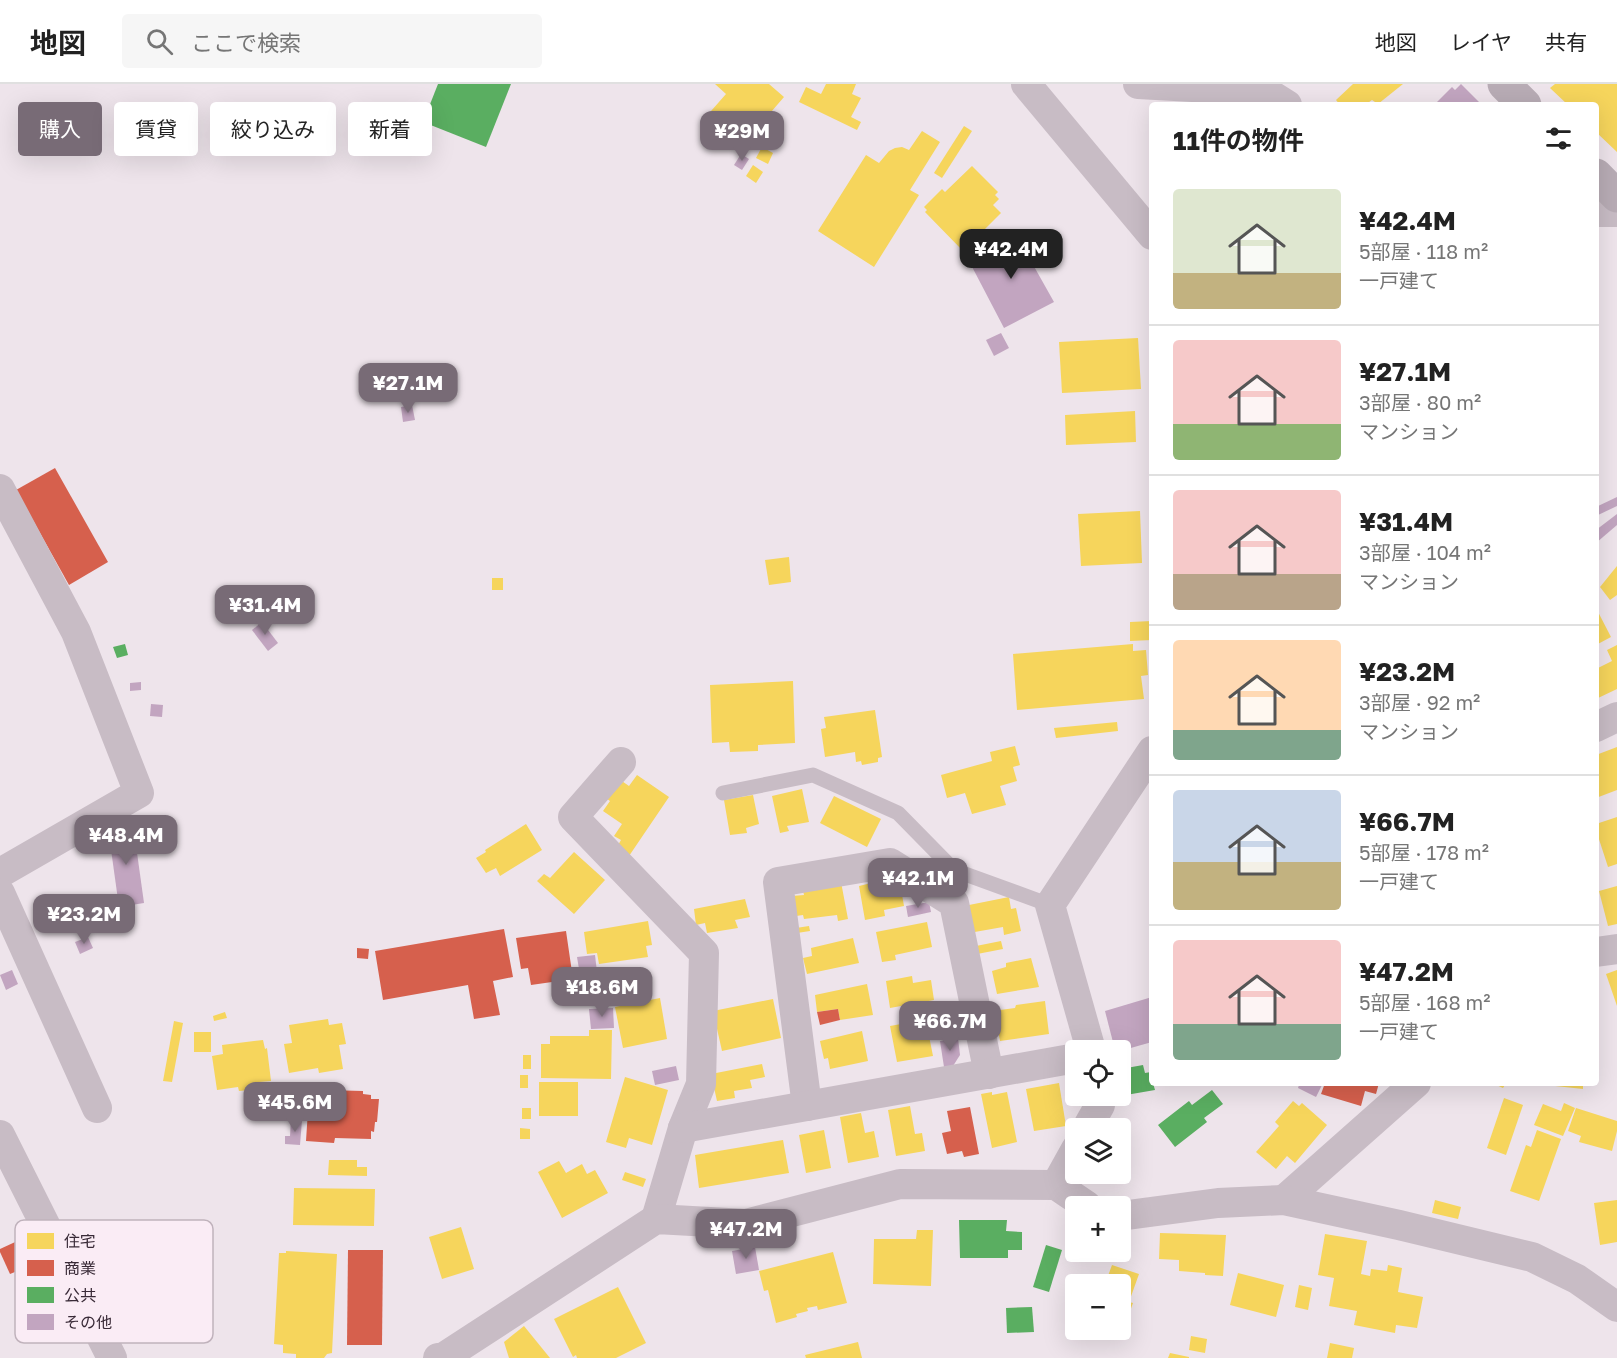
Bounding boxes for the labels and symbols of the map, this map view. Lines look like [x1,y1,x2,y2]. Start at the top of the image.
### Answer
pin: ¥29M [706,111,778,162]
pin: ¥42.4M [962,229,1060,280]
pin: ¥27.1M [359,363,457,414]
pin: ¥31.4M [216,585,314,636]
pin: ¥48.4M [77,815,175,866]
pin: ¥42.1M [869,858,967,909]
pin: ¥23.2M [35,894,133,945]
pin: ¥18.6M [553,967,651,1018]
pin: ¥66.7M [901,1001,999,1052]
pin: ¥45.6M [246,1082,344,1133]
pin: ¥47.2M [697,1209,795,1260]
legend [15,1220,213,1343]
text: 住宅 [64,1231,96,1251]
text: 商業 [64,1258,96,1278]
text: 公共 [64,1285,96,1305]
text: その他 [64,1312,112,1332]

